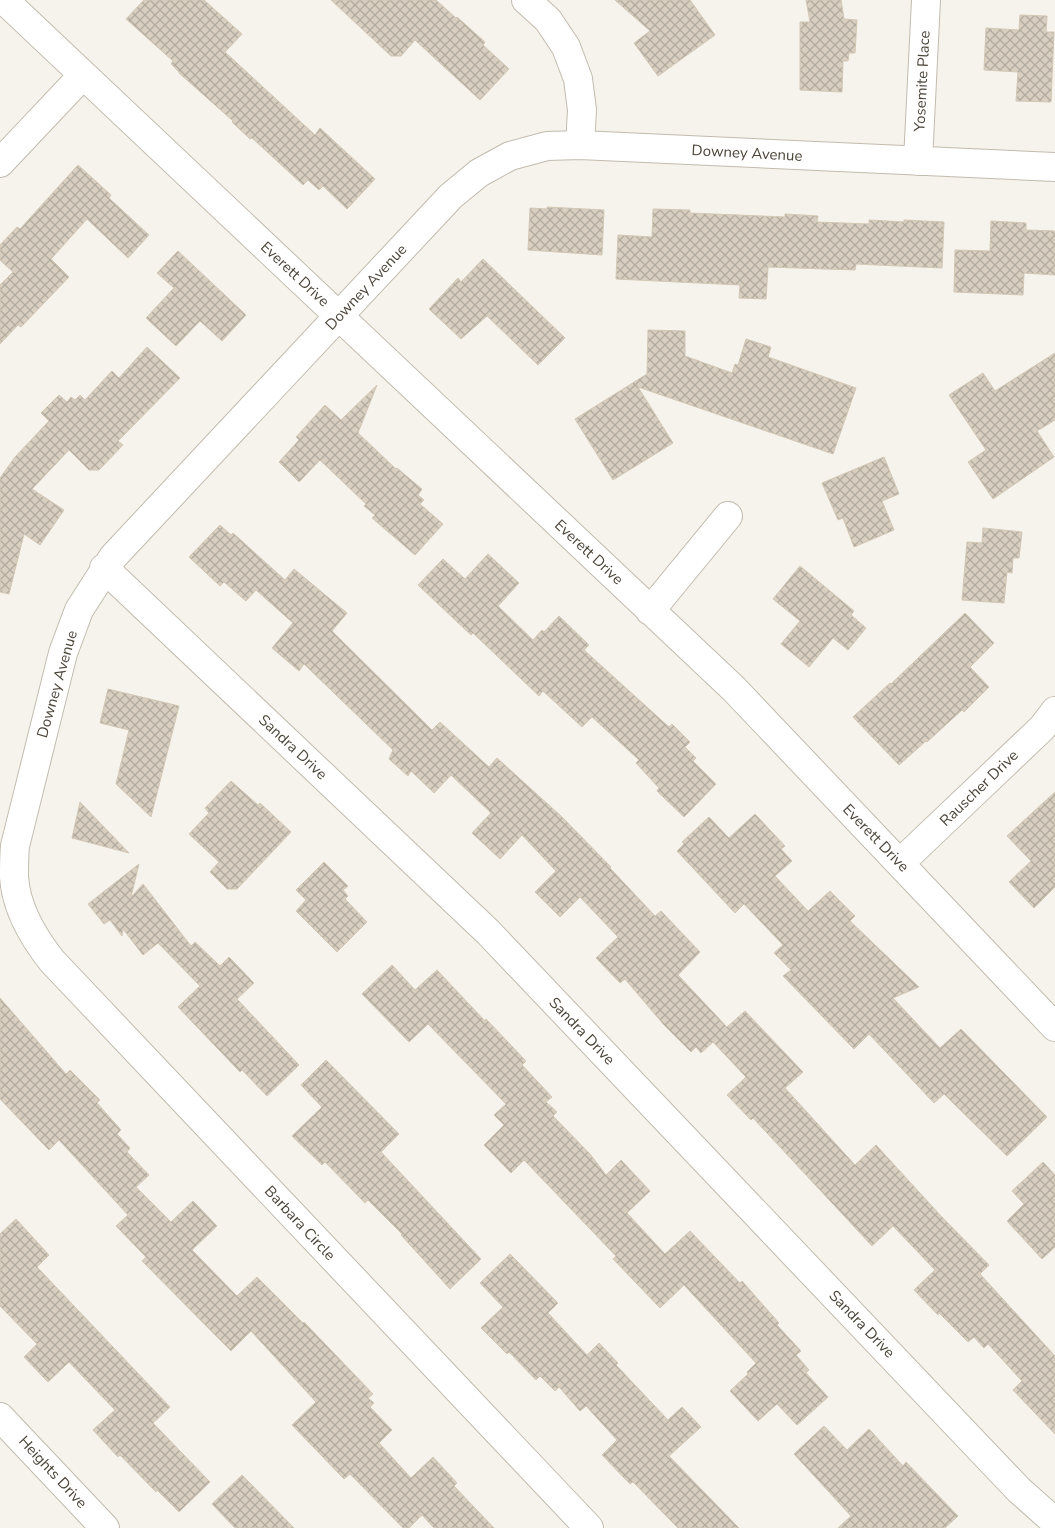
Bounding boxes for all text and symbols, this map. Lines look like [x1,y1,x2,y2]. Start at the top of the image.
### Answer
street label: Yosemite Place [909,30,935,133]
street label: Downey Avenue [691,140,803,166]
street label: Everett Drive [256,237,334,311]
street label: Downey Avenue [321,240,411,334]
street label: Everett Drive [550,515,628,589]
street label: Downey Avenue [32,628,82,740]
street label: Sandra Drive [254,710,332,784]
street label: Rauscher Drive [935,745,1023,831]
street label: Everett Drive [839,800,913,876]
street label: Sandra Drive [545,993,619,1069]
street label: Barbara Circle [260,1181,340,1265]
street label: Sandra Drive [825,1286,899,1362]
street label: Heights Drive [14,1432,92,1513]

